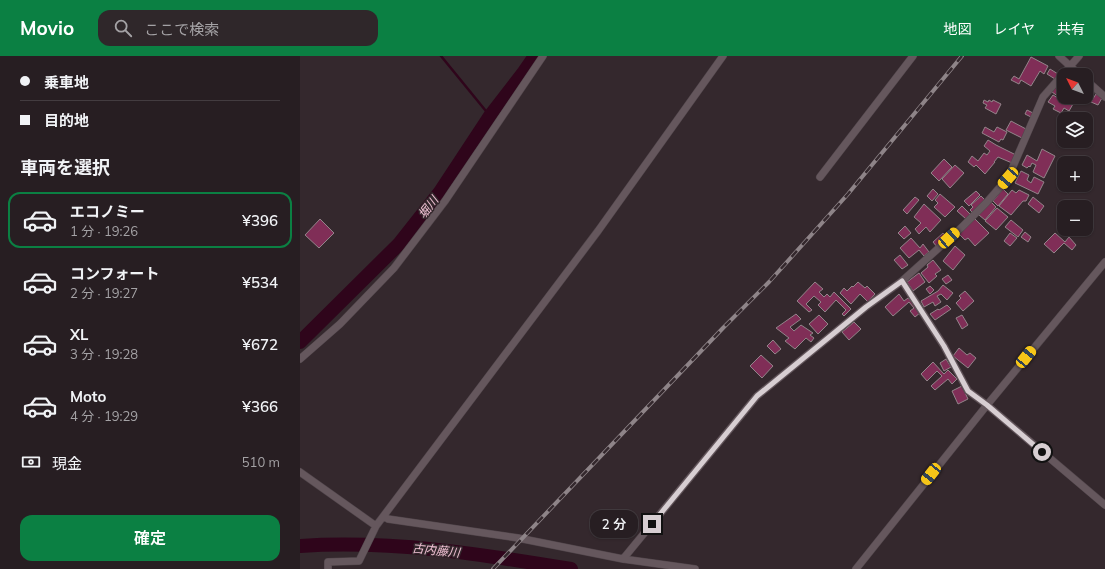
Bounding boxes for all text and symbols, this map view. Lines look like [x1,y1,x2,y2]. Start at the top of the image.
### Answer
search box [98,10,378,46]
text: Movio [20,16,74,40]
icon: search [112,17,134,39]
text: ここで検索 [144,20,219,39]
text: 地図 [943,20,971,38]
text: レイヤ [993,20,1035,38]
text: 共有 [1057,20,1085,38]
north arrow [1057,68,1093,104]
map controls [1057,68,1093,236]
text: 乗車地 [44,73,89,92]
text: 目的地 [44,111,89,130]
button: layers [1057,112,1093,148]
text: 車両を選択 [20,156,110,179]
button: + [1057,156,1093,192]
car [996,165,1020,191]
water label: 堀川 [415,191,443,221]
button: − [1057,200,1093,236]
icon: car [22,202,58,238]
text: エコノミー [70,202,145,221]
text: ¥396 [242,211,278,230]
text: 1 分 · 19:26 [70,223,138,239]
car [936,226,962,250]
icon: car [22,264,58,300]
text: コンフォート [70,264,160,283]
text: ¥534 [242,273,278,292]
text: 2 分 · 19:27 [70,285,138,301]
text: XL [70,325,88,344]
icon: car [22,326,58,362]
text: ¥672 [242,335,278,354]
car [1014,344,1038,370]
text: 3 分 · 19:28 [70,346,138,362]
text: Moto [70,387,106,406]
icon: car [22,388,58,424]
text: ¥366 [242,397,278,416]
text: 4 分 · 19:29 [70,408,138,424]
route start [1033,443,1051,461]
icon: cash [20,451,42,473]
text: 現金 [52,454,82,473]
text: 510 m [242,454,280,470]
car [919,461,943,487]
callout: 2 分 [590,510,638,538]
button: 確定 [20,515,280,561]
route end [643,515,661,533]
text: 2 分 [602,516,626,532]
water label: 古内藤川 [411,540,463,560]

